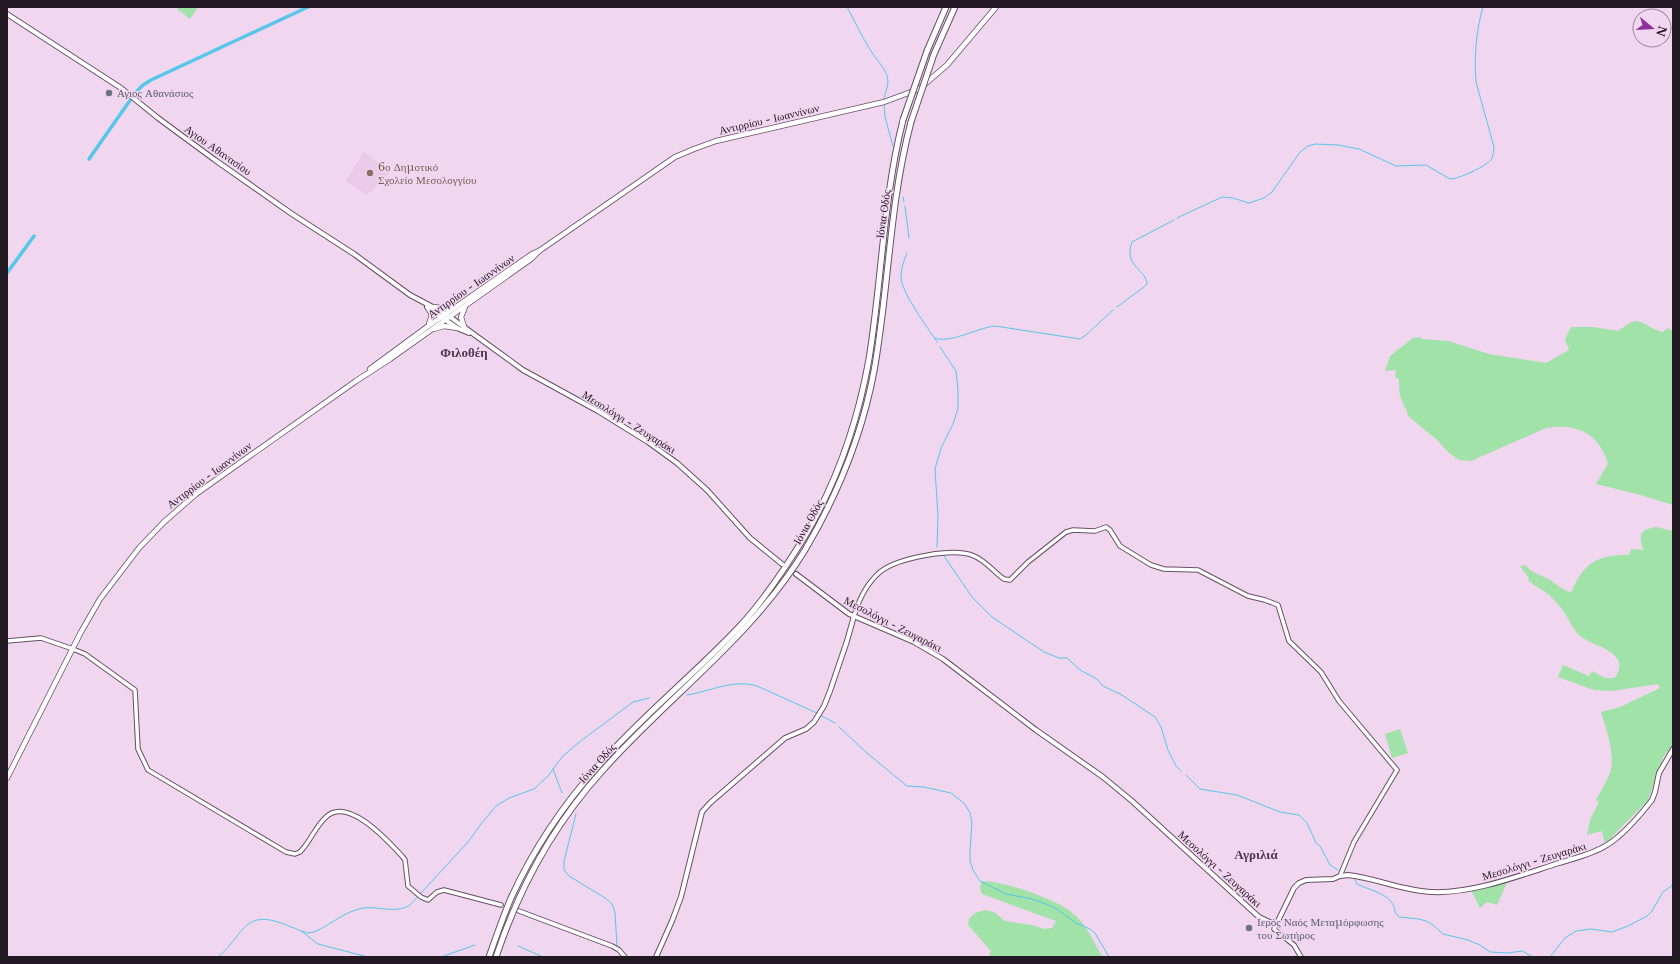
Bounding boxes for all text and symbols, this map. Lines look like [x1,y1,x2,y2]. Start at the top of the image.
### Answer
north arrow [1632,8,1672,48]
text: N [1653,24,1670,39]
place label: Αγιος Αθανάσιος [117,86,194,100]
marker: Αγιος Αθανάσιος [104,88,114,98]
street label: Αντιρρίου - Ιωαννίνων [717,101,821,137]
street label: Αγιου Αθανασίου [182,122,255,179]
place label: 6ο Δημοτικό Σχολείο Μεσολογγίου [378,160,477,187]
marker: 6ο Δημοτικό Σχολείο Μεσολογγίου [365,168,375,178]
street label: Ιόνια Οδός [873,188,893,239]
street label: Αντιρρίου - Ιωαννίνων [425,251,517,321]
district label: Φιλοθέη [440,344,488,361]
street label: Μεσολόγγι - Ζευγαράκι [580,387,678,457]
street label: Αντιρρίου - Ιωαννίνων [164,439,254,511]
street label: Ιόνια Οδός [790,497,826,547]
street label: Μεσολόγγι - Ζευγαράκι [842,593,944,655]
street label: Ιόνια Οδός [575,740,619,786]
street label: Μεσολόγγι - Ζευγαράκι [1175,828,1265,910]
street label: Μεσολόγγι - Ζευγαράκι [1480,839,1588,883]
district label: Αγριλιά [1234,846,1278,863]
place label: Ιερός Ναός Μεταμόρφωσης του Σωτήρος [1257,915,1384,942]
marker: Ιερός Ναός Μεταμόρφωσης του Σωτήρος [1244,923,1254,933]

